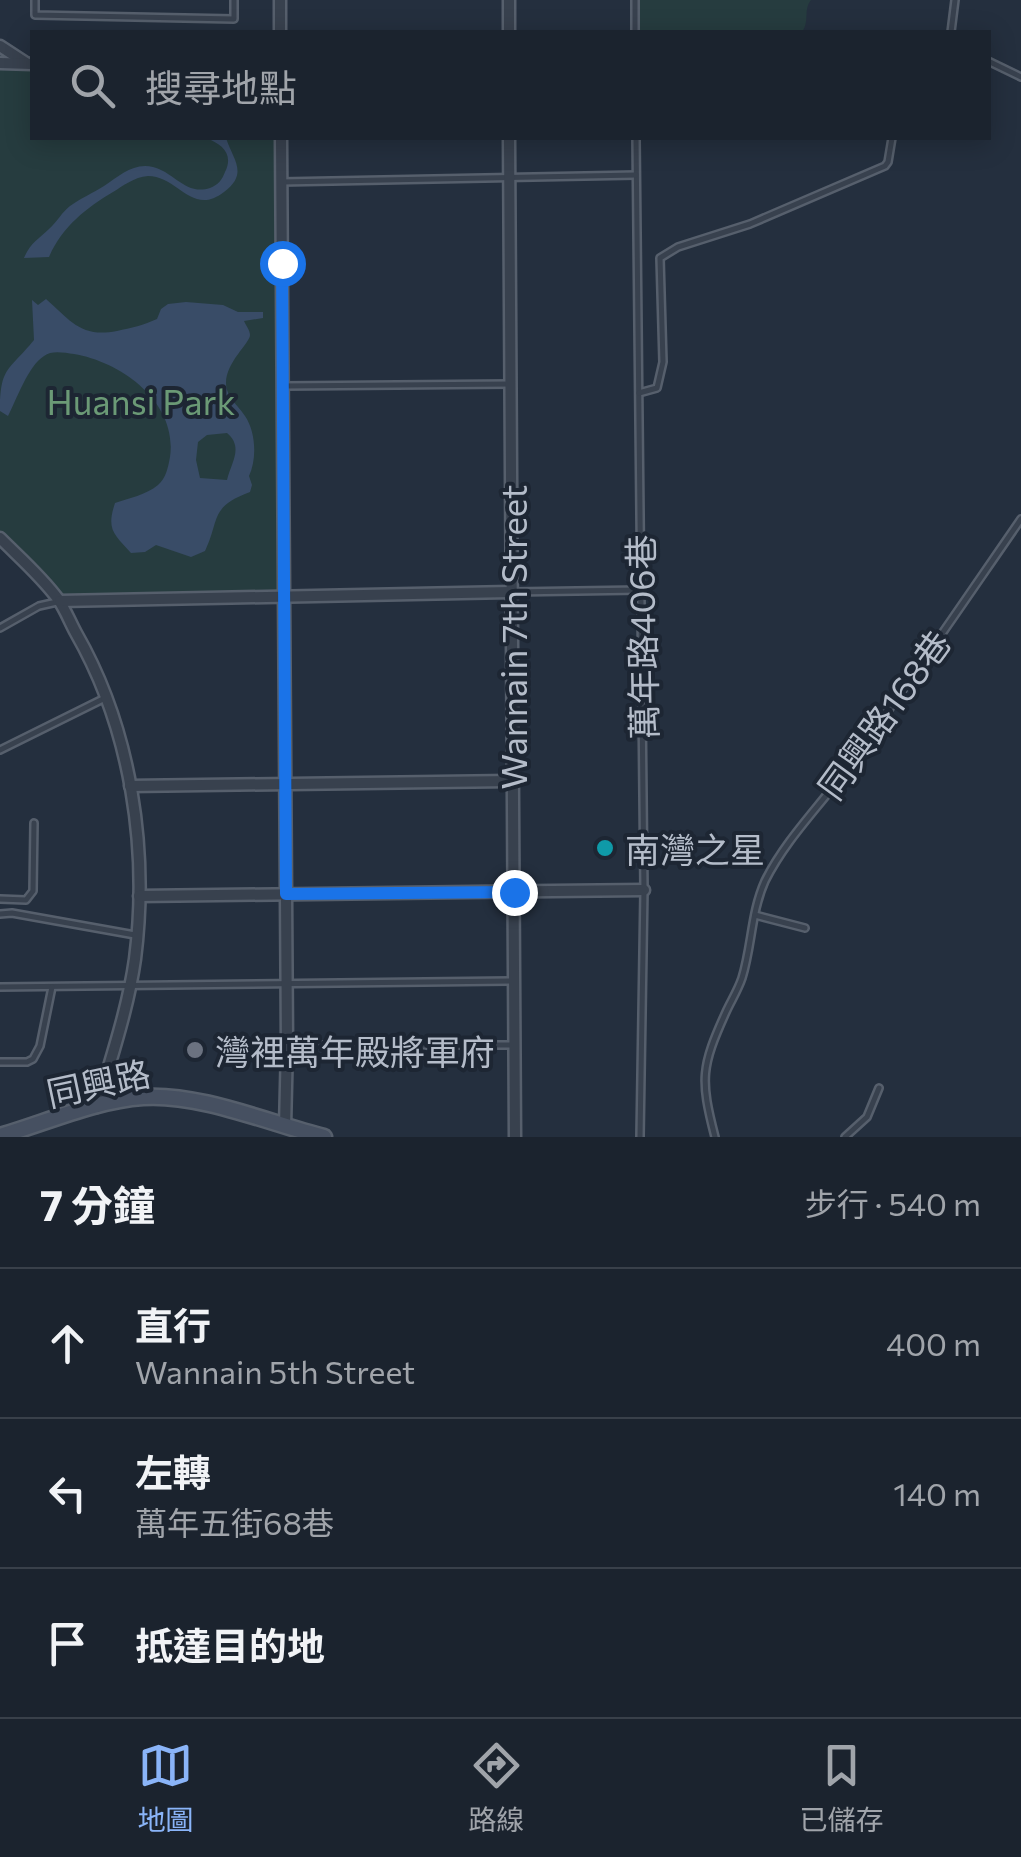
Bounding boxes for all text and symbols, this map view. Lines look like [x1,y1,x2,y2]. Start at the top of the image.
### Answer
search box [30,30,991,140]
icon: search [65,58,120,113]
text: 搜尋地點 [145,63,297,110]
route start [260,241,306,287]
park label: Huansi Park [47,379,236,422]
street label: Wannain 7th Street [491,485,534,789]
street label: 萬年路406巷 [618,534,664,740]
street label: 同興路168巷 [808,621,958,807]
place label: 南灣之星 [625,827,765,870]
marker: 南灣之星 [594,837,616,859]
route end [492,870,538,916]
place label: 灣裡萬年殿將軍府 [215,1029,495,1072]
marker: 灣裡萬年殿將軍府 [184,1039,206,1061]
street label: 同興路 [42,1050,154,1114]
text: 7 分鐘 [40,1178,155,1230]
text: 步行 · 540 m [805,1183,981,1223]
text: 直行 [135,1301,211,1348]
icon: ahead [40,1316,95,1371]
text: 400 m [886,1323,981,1363]
text: Wannain 5th Street [135,1351,415,1391]
text: 左轉 [135,1448,211,1495]
icon: left [40,1466,95,1521]
text: 140 m [893,1473,981,1513]
text: 萬年五街68巷 [135,1502,334,1542]
icon: arrive [40,1616,95,1671]
text: 抵達目的地 [135,1621,325,1668]
tab: 地圖 [137,1738,194,1838]
tab: 路線 [468,1738,525,1838]
tab: 已儲存 [799,1738,884,1838]

